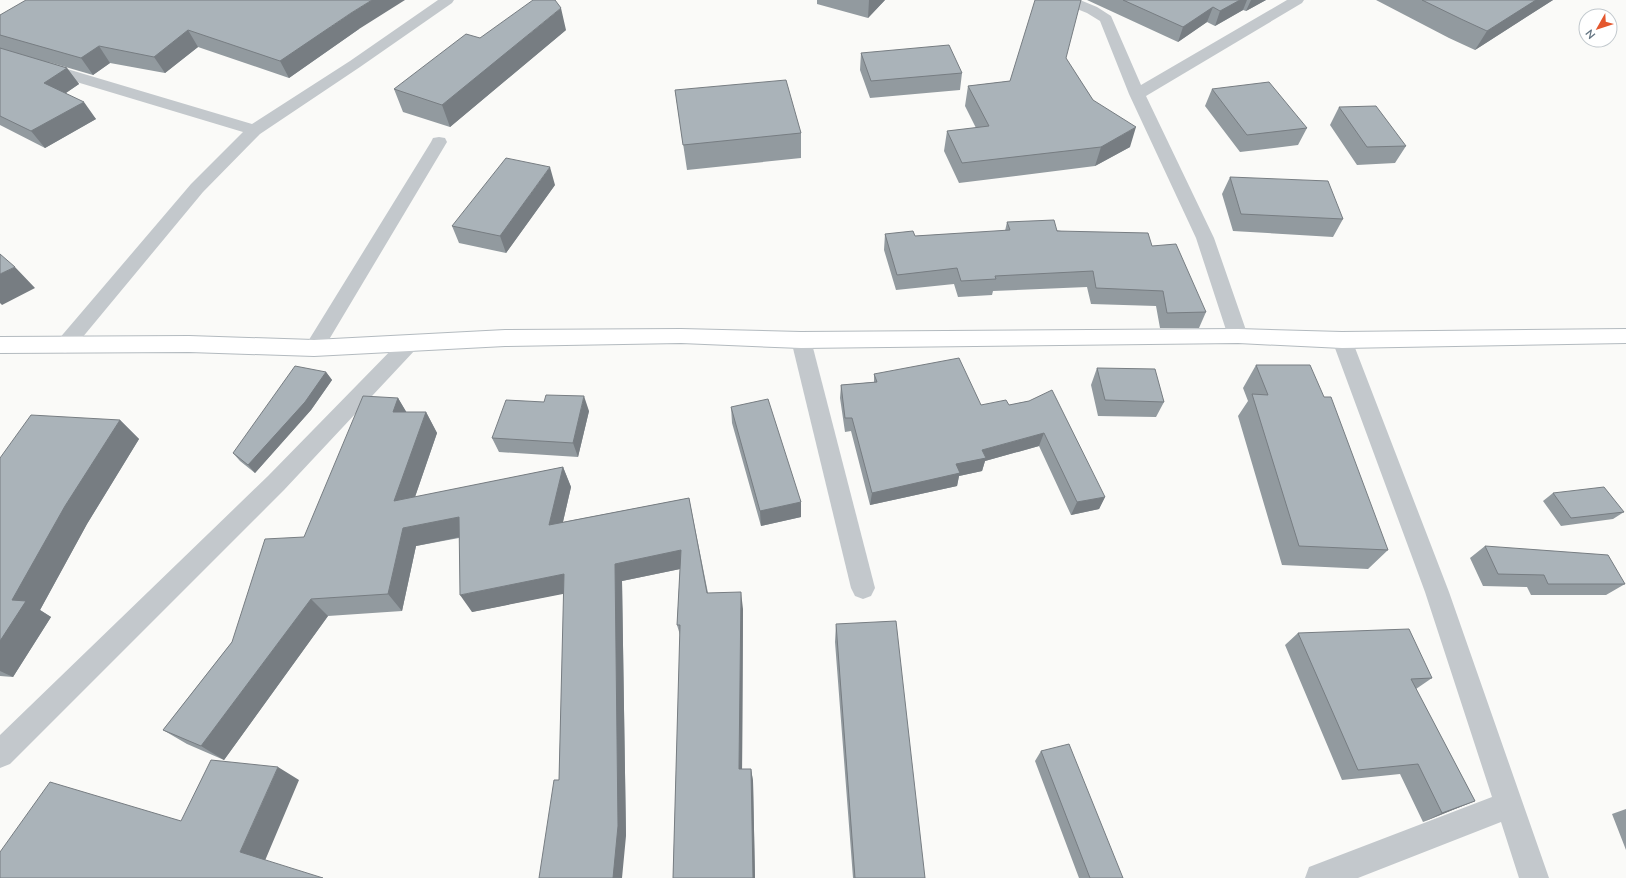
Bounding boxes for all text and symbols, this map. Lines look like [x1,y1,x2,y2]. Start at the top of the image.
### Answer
north arrow [1578,8,1618,48]
text: N [1582,27,1598,42]

